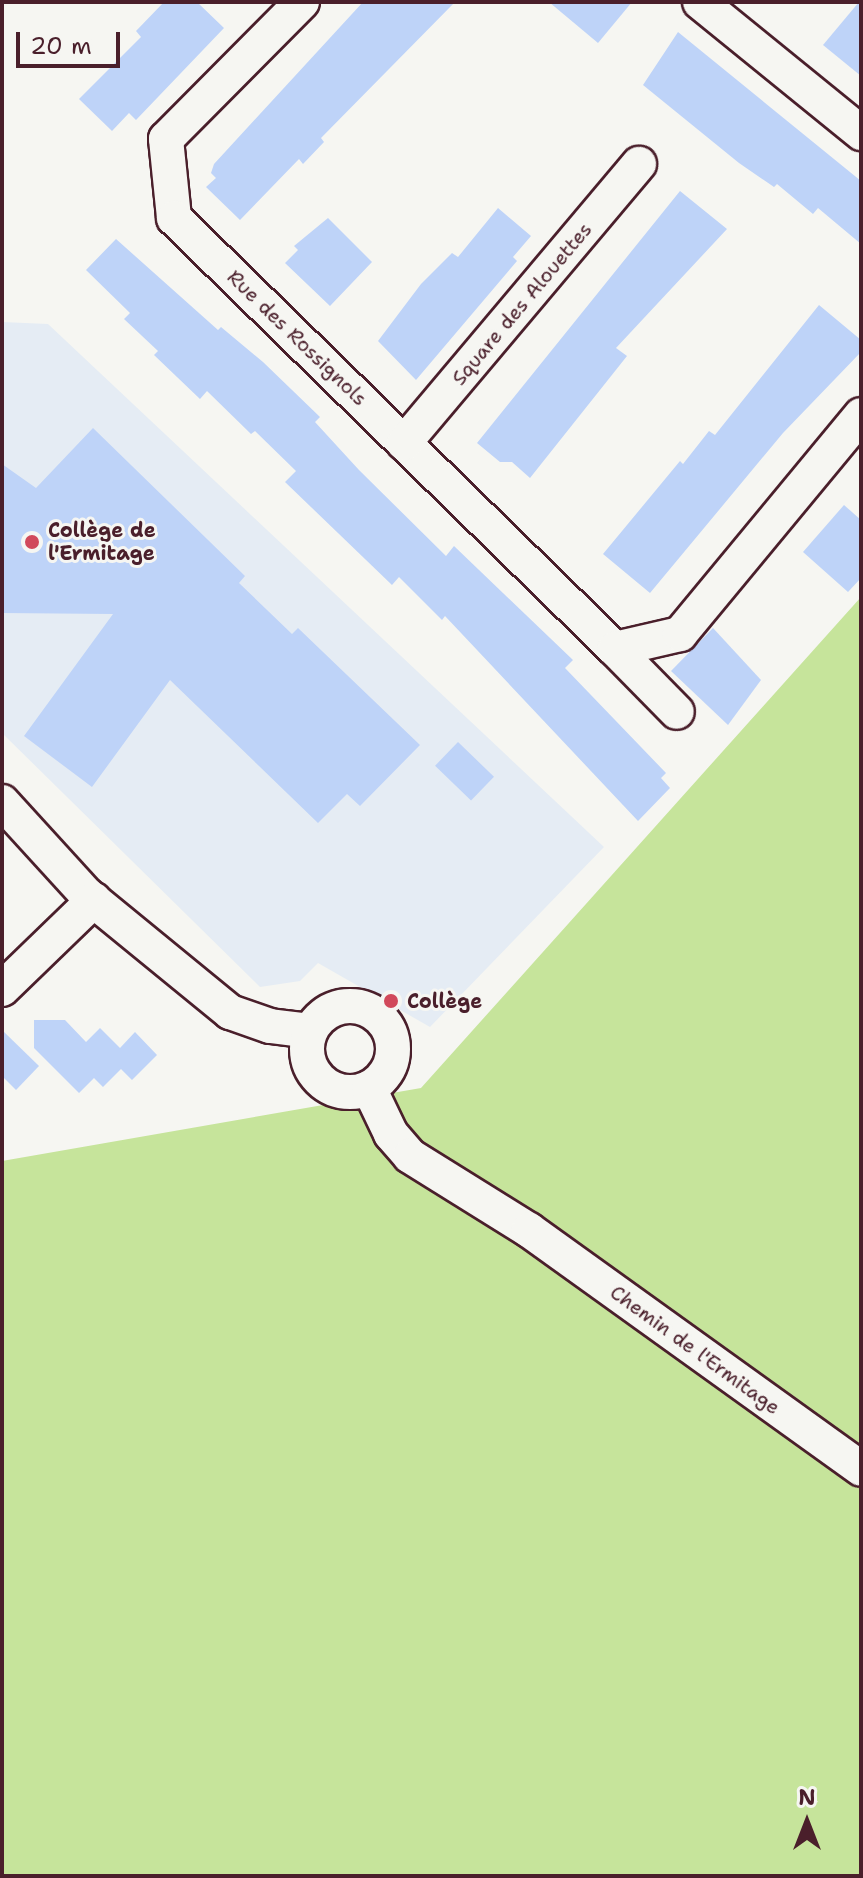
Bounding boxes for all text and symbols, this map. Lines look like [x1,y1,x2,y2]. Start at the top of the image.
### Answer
scale bar [20,16,124,66]
text: 20 m [30,30,92,62]
street label: Square des Alouettes [447,218,597,390]
street label: Rue des Rossignols [222,265,372,411]
place label: Collège de l'Ermitage [48,518,156,565]
marker: Collège de l'Ermitage [23,533,41,551]
place label: Collège [407,989,482,1013]
marker: Collège [382,992,400,1010]
street label: Chemin de l'Ermitage [605,1280,785,1420]
north arrow [767,1782,847,1862]
text: N [798,1783,816,1812]

